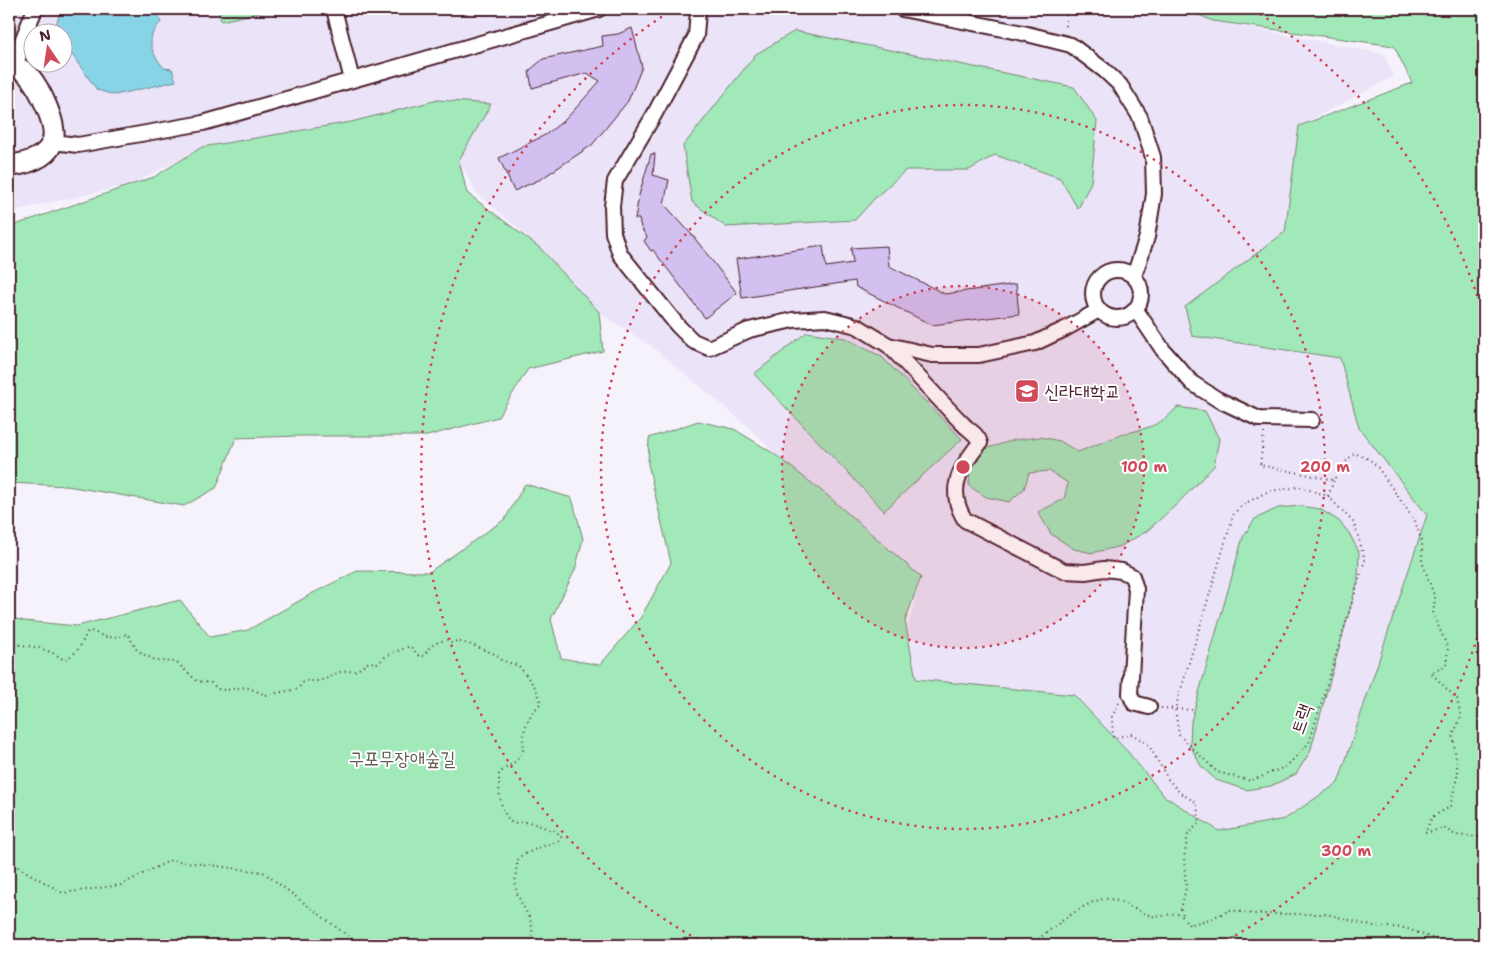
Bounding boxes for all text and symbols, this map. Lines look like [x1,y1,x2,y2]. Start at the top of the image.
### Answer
north arrow [22,22,72,72]
text: N [38,25,53,45]
school or university icon: 신라대학교 [1014,378,1040,404]
place label: 신라대학교 [1044,379,1120,404]
text: 100 m [1121,457,1167,477]
text: 200 m [1300,457,1350,477]
centre of rings [954,458,972,476]
street label: 트랙 [1284,700,1318,738]
park label: 구포무장애숲길 [348,746,456,771]
text: 300 m [1321,841,1371,861]

